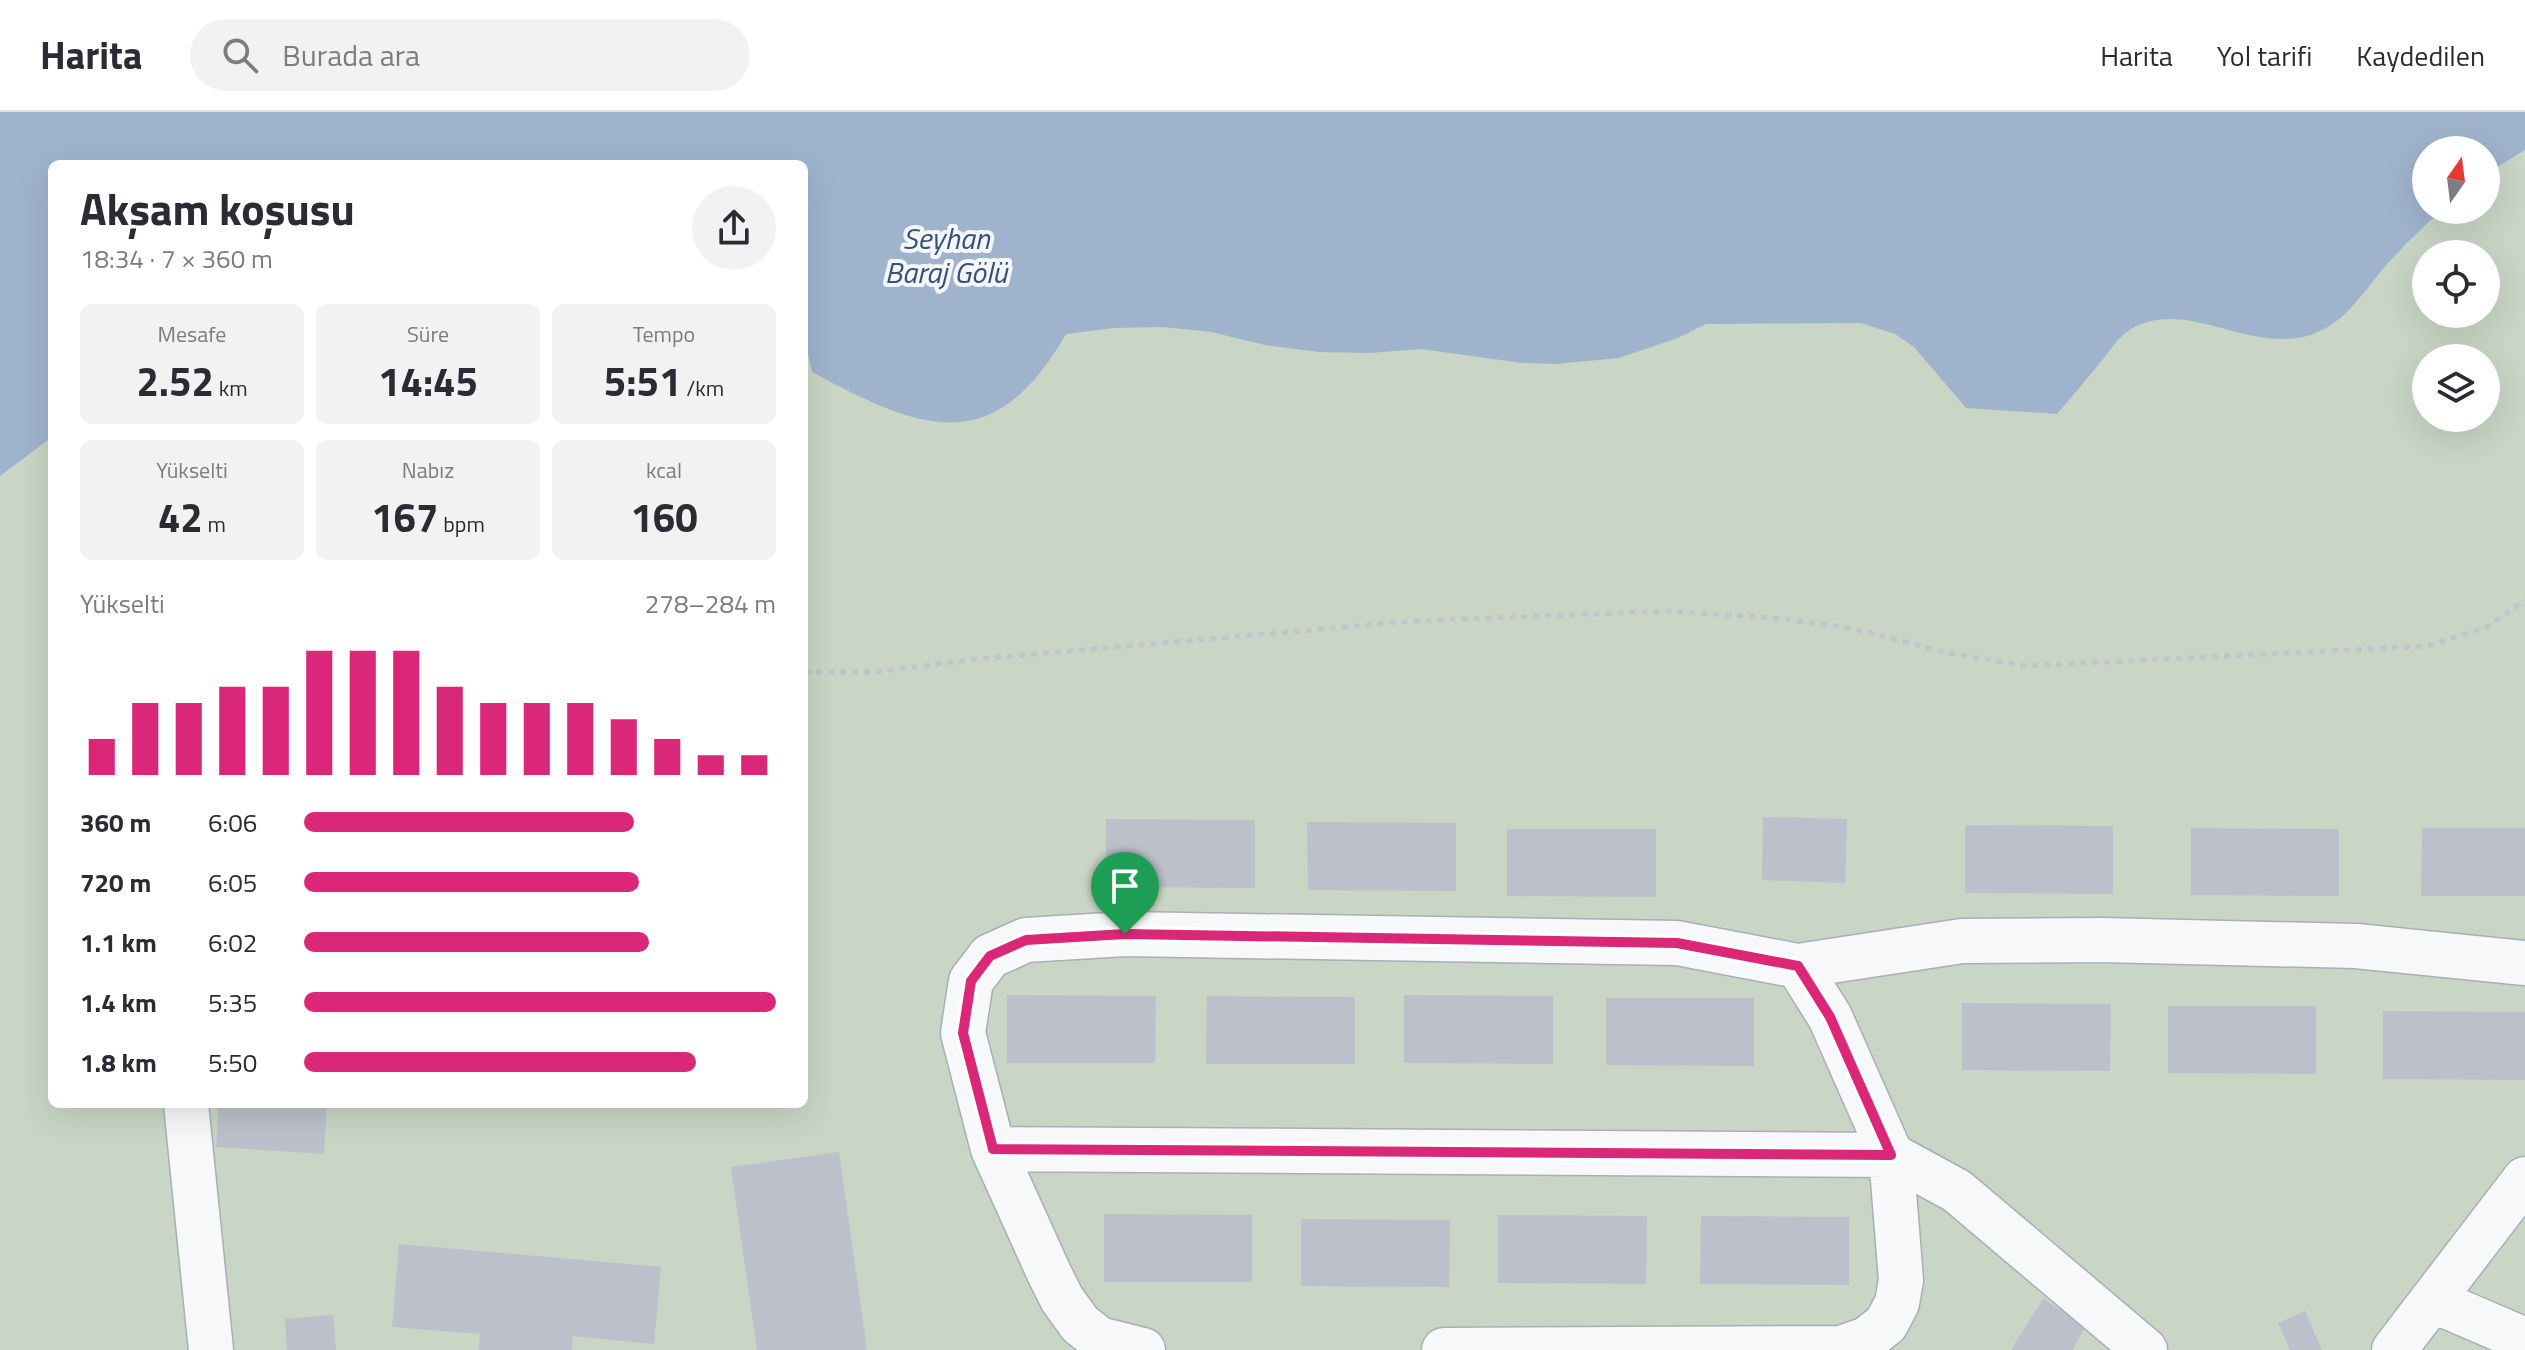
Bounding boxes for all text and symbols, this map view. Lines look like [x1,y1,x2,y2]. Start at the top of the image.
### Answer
search box [190,19,750,91]
text: Harita [40,26,142,84]
text: Burada ara [282,32,420,78]
icon: search [218,33,262,77]
text: Harita [2100,34,2173,77]
text: Yol tarifi [2217,34,2312,77]
text: Kaydedilen [2356,34,2485,77]
north arrow [2412,136,2500,224]
map controls [2412,136,2500,432]
text: Akşam koşusu [80,175,355,242]
button: share [692,186,776,270]
water label: Seyhan Baraj Gölü [885,215,1009,295]
text: 18:34 · 7 × 360 m [80,239,273,278]
button: locate [2412,240,2500,328]
text: Mesafe [158,317,226,351]
text: Süre [407,317,449,351]
text: Tempo [633,317,695,351]
button: layers [2412,344,2500,432]
text: 2.52 [136,351,214,412]
text: 14:45 [378,351,478,412]
text: 5:51 [604,351,681,412]
text: km [214,371,248,405]
text: /km [681,371,724,405]
text: Yükselti [156,453,228,487]
text: Nabız [402,453,454,487]
text: kcal [646,453,682,487]
text: 42 [158,487,203,548]
text: 167 [371,487,438,548]
text: 160 [630,487,698,548]
text: m [203,507,226,541]
text: bpm [438,507,485,541]
text: Yükselti [80,584,165,623]
text: 278–284 m [645,584,776,623]
text: 360 m [80,803,151,842]
text: 6:06 [208,803,257,842]
pin [1091,852,1159,934]
text: 720 m [80,863,151,902]
text: 6:05 [208,863,257,902]
icon: arrive [1103,864,1147,908]
text: 1.1 km [80,923,157,962]
text: 6:02 [208,923,257,962]
text: 1.4 km [80,983,157,1022]
text: 5:35 [208,983,257,1022]
text: 1.8 km [80,1043,157,1082]
text: 5:50 [208,1043,257,1082]

